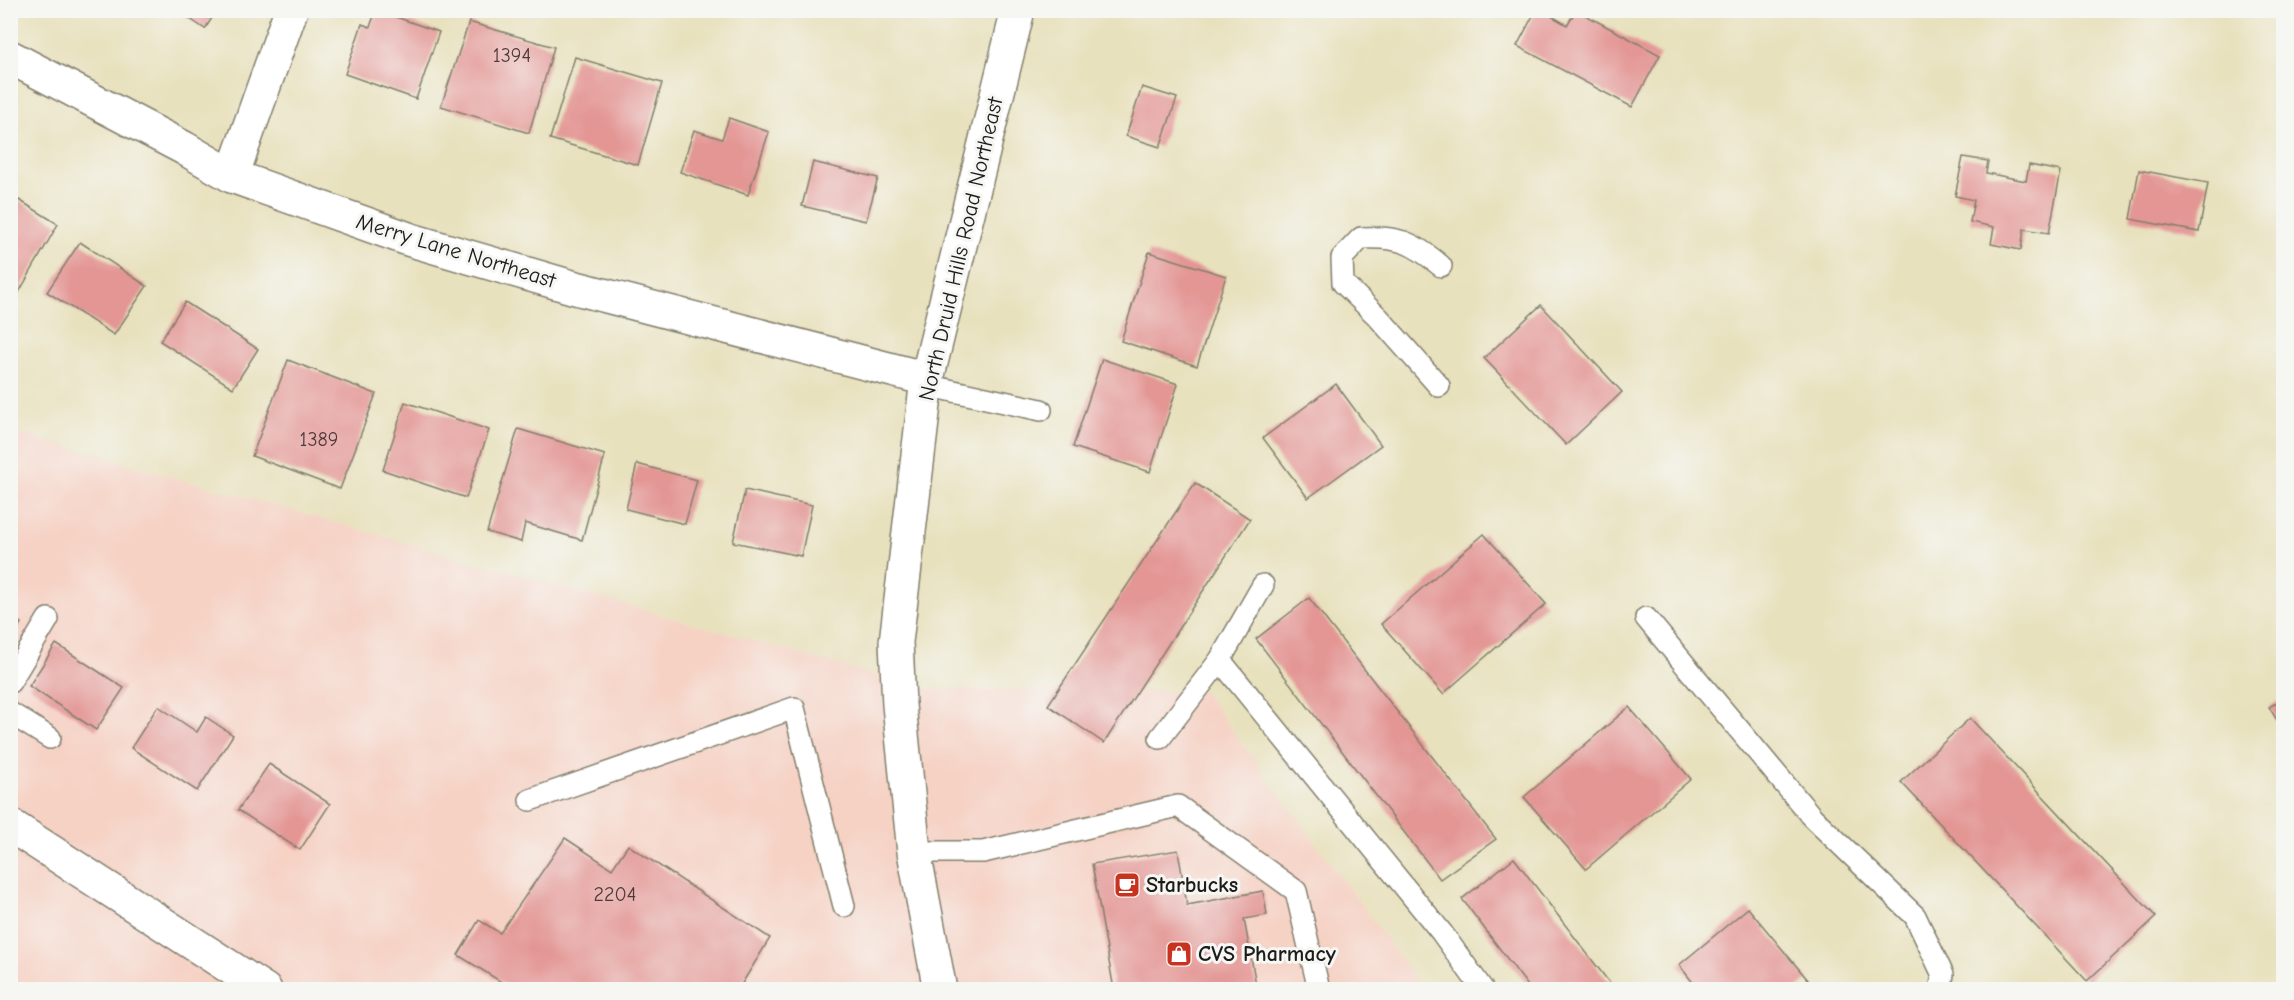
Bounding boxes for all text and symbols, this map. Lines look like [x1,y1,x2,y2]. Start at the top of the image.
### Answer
house number: 1394 [493,44,531,67]
street label: North Druid Hills Road Northeast [913,94,1009,403]
street label: Merry Lane Northeast [353,208,560,294]
house number: 1389 [300,428,338,451]
cafe icon: Starbucks [1112,870,1142,900]
place label: Starbucks [1146,872,1238,898]
house number: 2204 [594,883,636,906]
shop icon: CVS Pharmacy [1164,939,1194,969]
place label: CVS Pharmacy [1198,941,1337,967]

